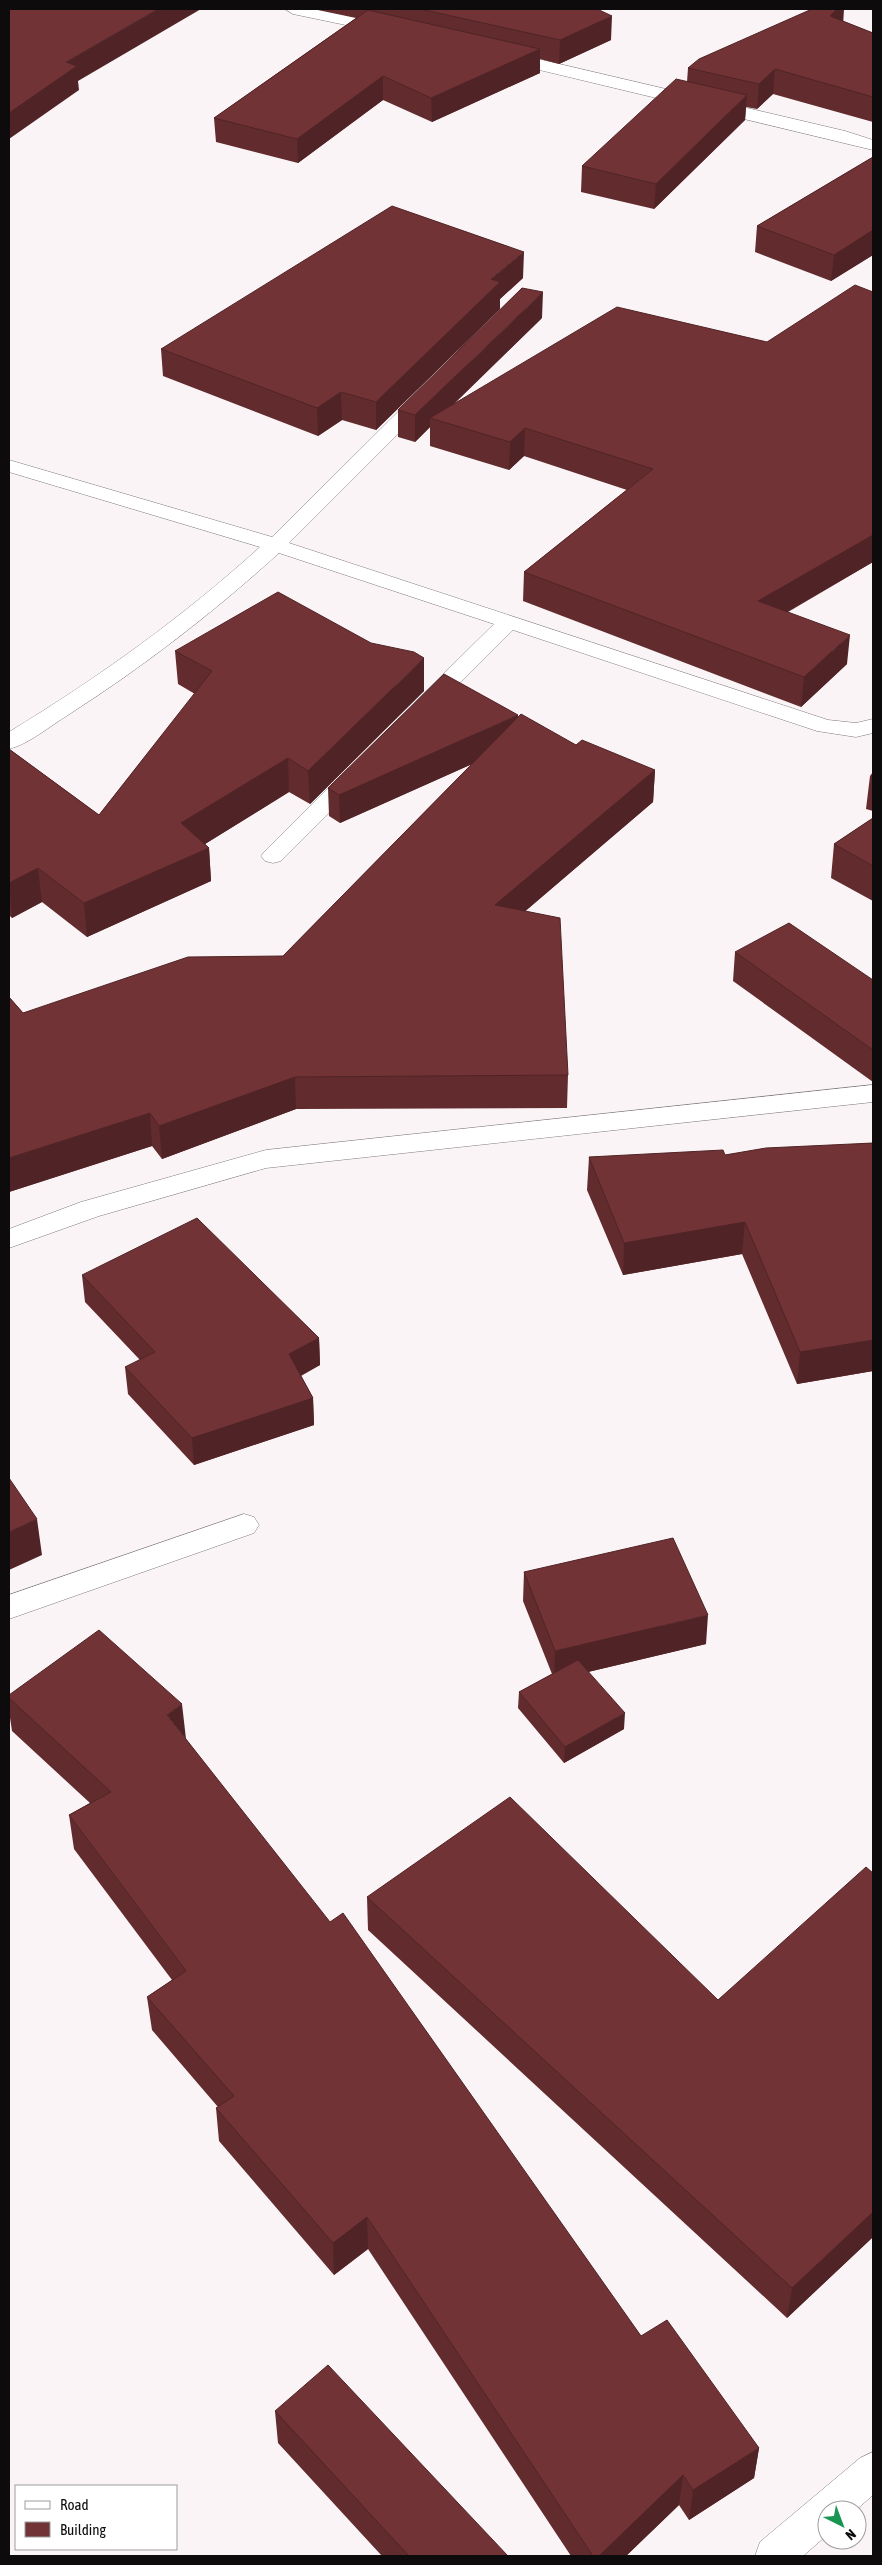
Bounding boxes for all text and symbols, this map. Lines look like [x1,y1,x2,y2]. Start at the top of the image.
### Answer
legend [15,2485,178,2550]
text: Road [60,2496,89,2513]
north arrow [817,2500,867,2550]
text: Building [60,2521,106,2538]
text: N [842,2526,859,2543]

